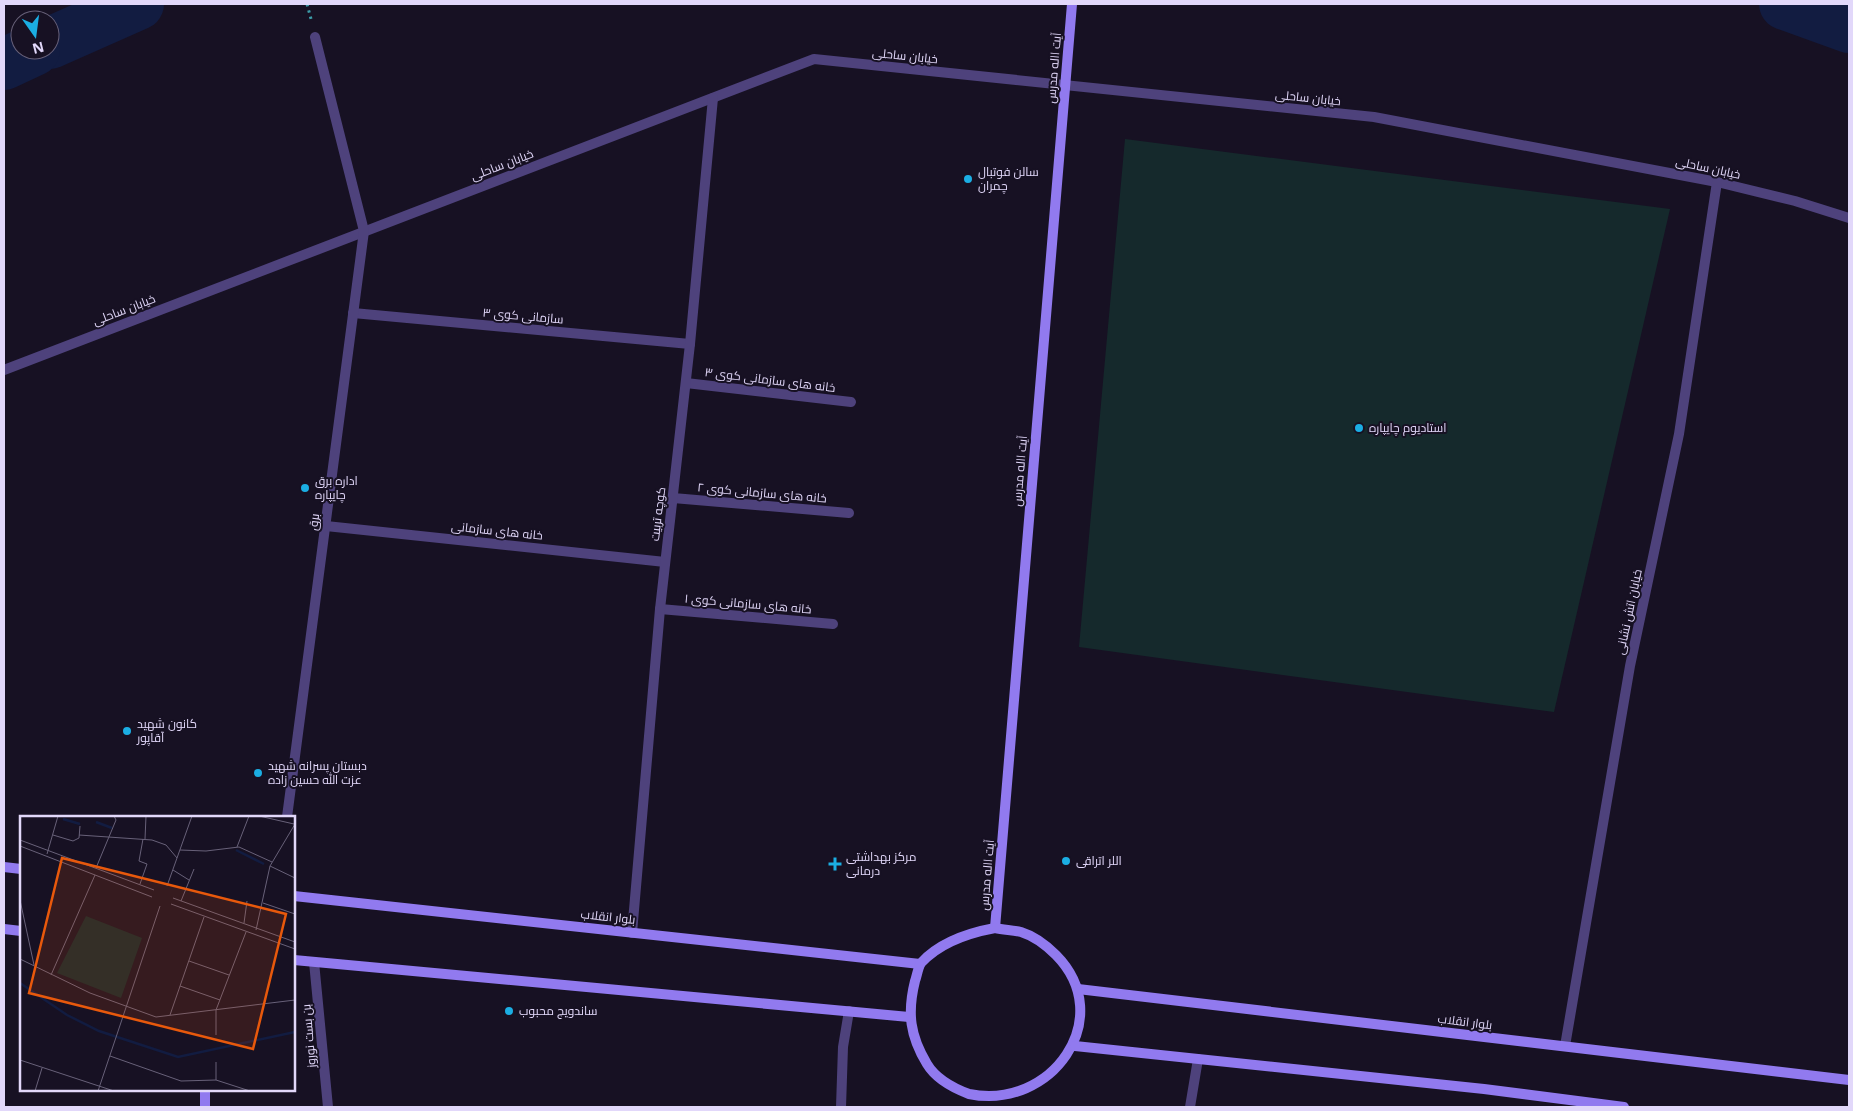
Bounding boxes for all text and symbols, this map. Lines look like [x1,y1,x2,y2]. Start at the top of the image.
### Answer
north arrow [10,10,60,60]
street label: آیت االه مدرس [1042,31,1065,104]
text: N [30,38,46,59]
street label: خیابان ساحلی [871,44,939,67]
street label: خیابان ساحلی [1274,86,1342,109]
street label: خیابان ساحلی [468,145,536,184]
street label: خیابان ساحلی [1674,152,1742,183]
place label: سالن فوتبال چمران [978,163,1039,195]
marker: سالن فوتبال چمران [962,173,974,185]
street label: خیابان ساحلی [90,290,158,329]
street label: سازمانی کوی ۳ [482,303,564,328]
street label: خانه های سازمانی کوی ۳ [704,363,836,396]
place label: استادیوم چایپاره [1369,419,1446,437]
marker: استادیوم چایپاره [1353,422,1365,434]
street label: آیت االه مدرس [1008,434,1031,507]
place label: اداره برق چایپاره [315,472,358,504]
street label: خانه های سازمانی کوی ۲ [697,478,827,507]
marker: اداره برق چایپاره [299,482,311,494]
street label: کوچه تربیت [646,486,670,542]
street label: برق [304,512,323,531]
street label: خانه های سازمانی [450,517,544,544]
street label: خیابان اتش نشانی [1611,568,1646,656]
street label: خانه های سازمانی کوی ۱ [684,589,812,618]
place label: کانون شهید آقاپور [136,715,197,747]
marker: کانون شهید آقاپور [121,725,133,737]
place label: دبستان پسرانه شهید عزت الله حسین زاده [268,757,367,788]
marker: دبستان پسرانه شهید عزت الله حسین زاده [252,767,264,779]
inset map [20,816,295,1091]
street label: آیت االه مدرس [975,838,998,911]
place label: مرکز بهداشتی درمانی [846,848,916,879]
place label: اللر اتراقی [1076,852,1122,869]
marker: اللر اتراقی [1060,855,1072,867]
marker: مرکز بهداشتی درمانی [828,857,842,871]
street label: بلوار انقلاب [580,905,636,928]
place label: ساندویچ محبوب [519,1002,597,1019]
street label: بن بست نوروز [297,1003,320,1070]
marker: ساندویچ محبوب [503,1005,515,1017]
street label: بلوار انقلاب [1437,1010,1493,1033]

